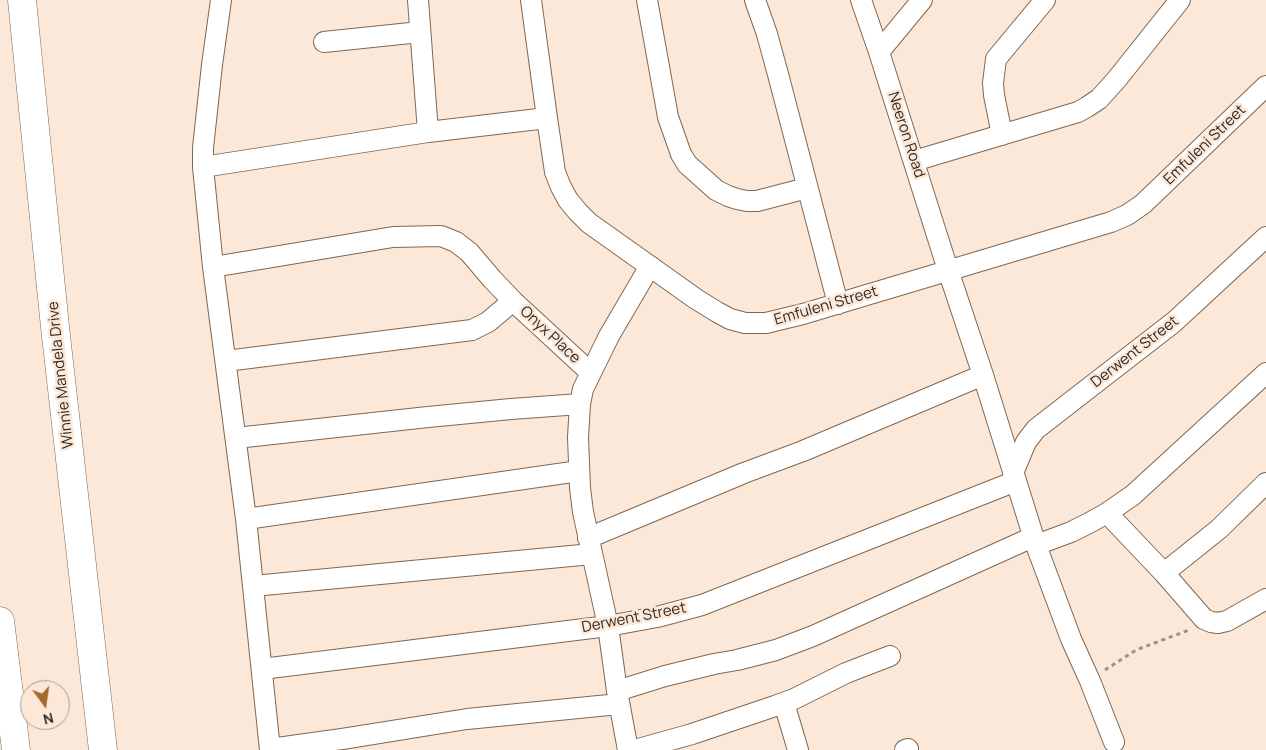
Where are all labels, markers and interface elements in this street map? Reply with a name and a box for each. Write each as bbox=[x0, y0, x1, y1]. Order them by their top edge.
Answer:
street label: Neeron Road bbox=[884, 90, 928, 180]
street label: Emfuleni Street bbox=[1160, 101, 1250, 189]
street label: Emfuleni Street bbox=[772, 283, 880, 329]
street label: Winnie Mandela Drive bbox=[44, 301, 78, 449]
street label: Onyx Place bbox=[516, 302, 584, 368]
street label: Derwent Street bbox=[1088, 312, 1182, 392]
street label: Derwent Street bbox=[580, 599, 688, 637]
north arrow bbox=[20, 680, 70, 730]
text: N bbox=[41, 709, 56, 730]

